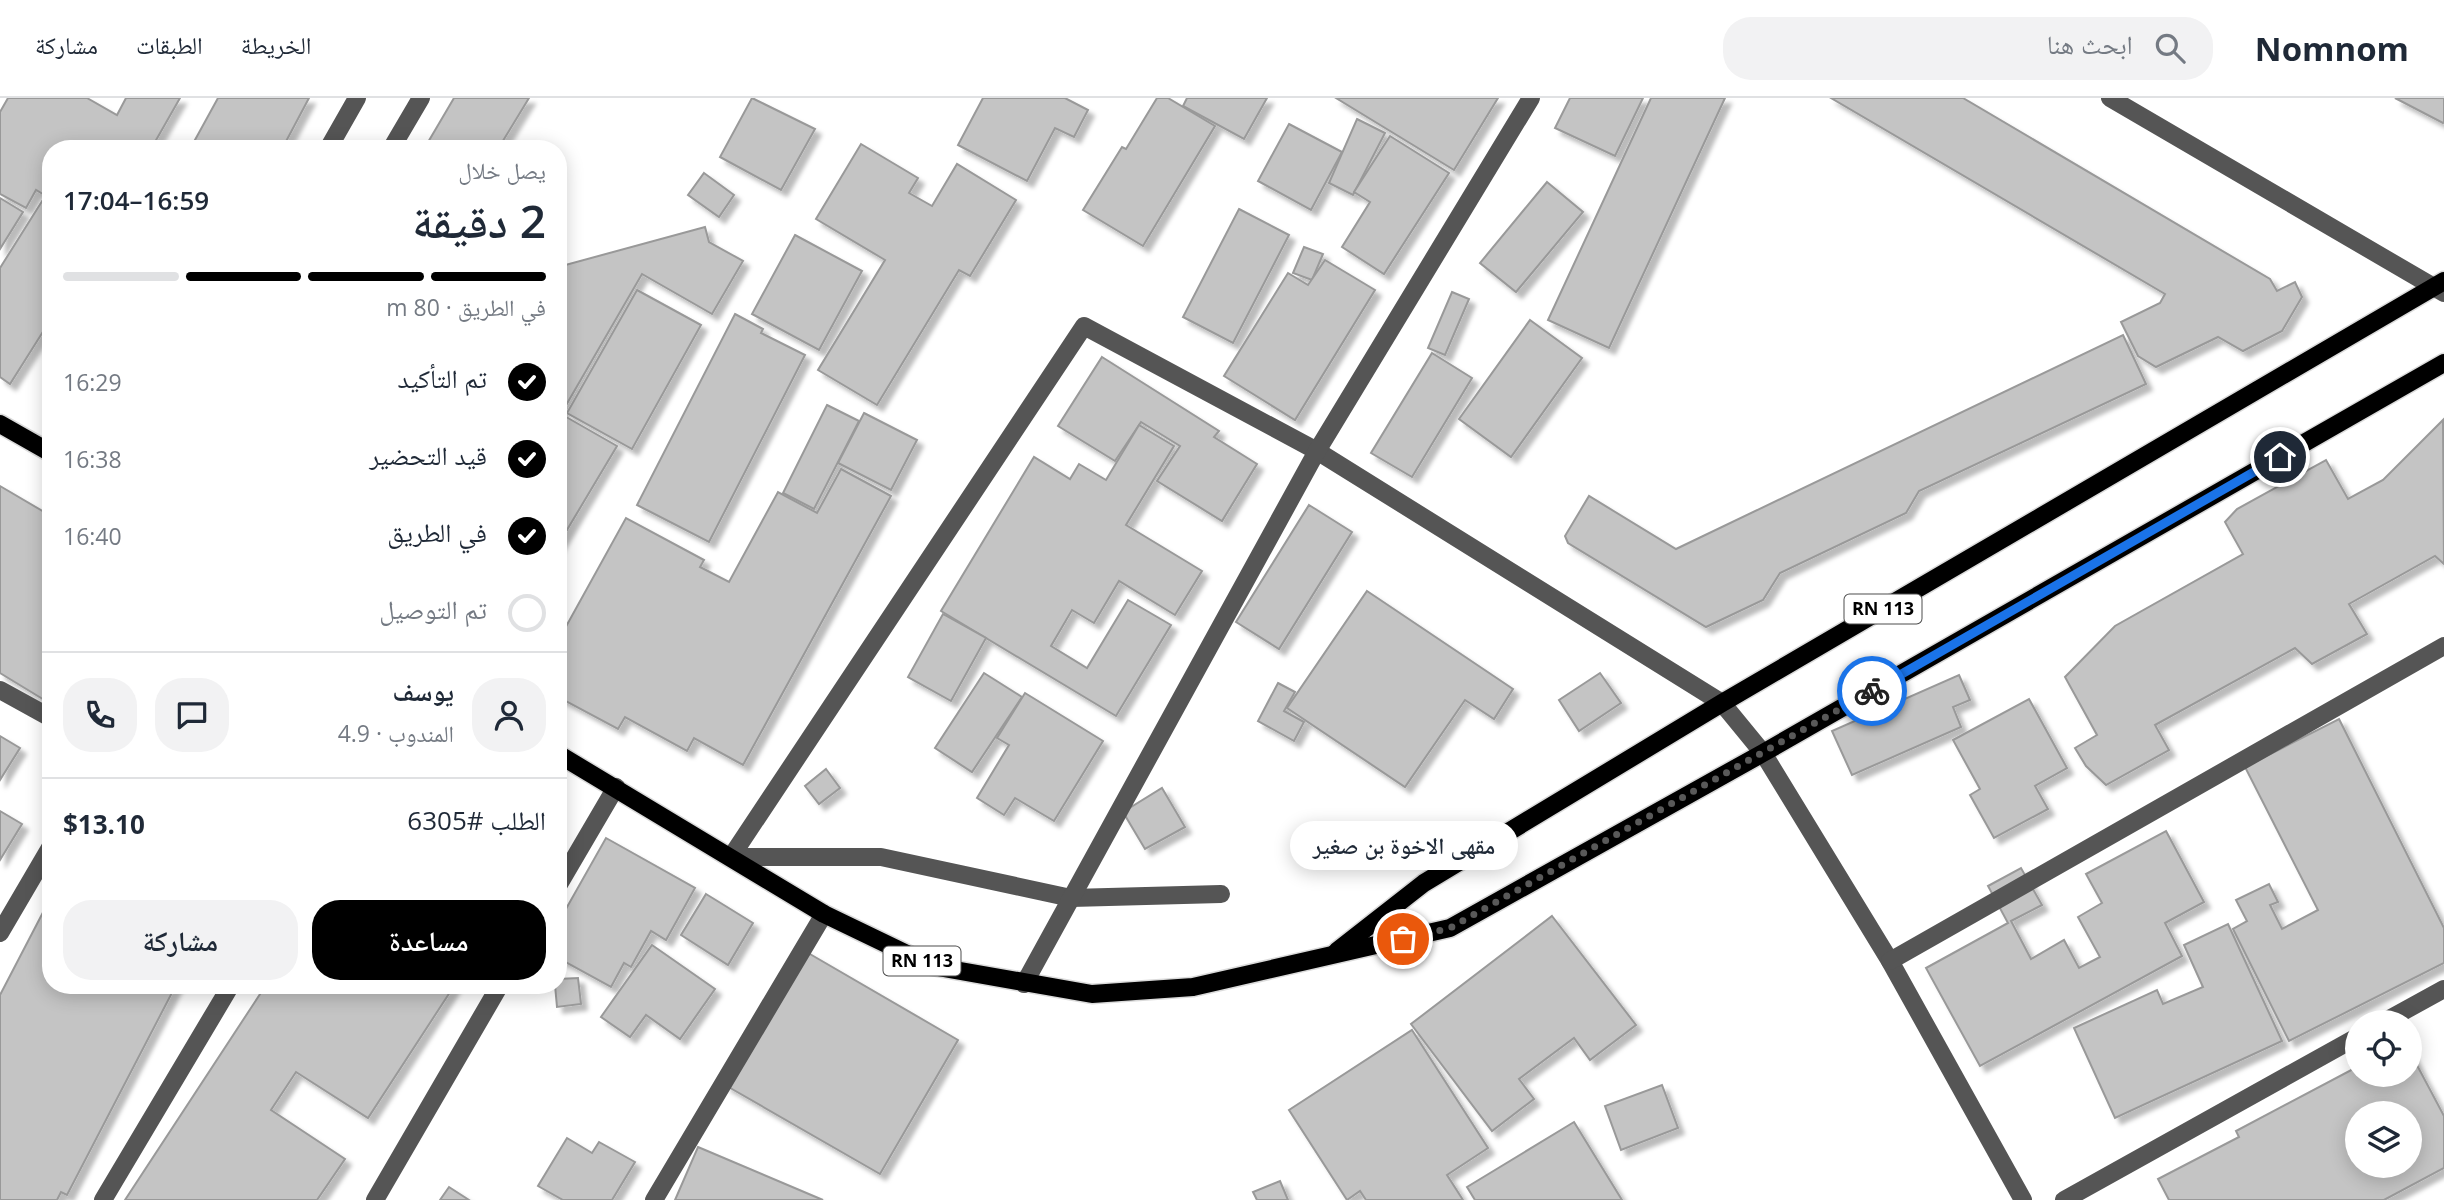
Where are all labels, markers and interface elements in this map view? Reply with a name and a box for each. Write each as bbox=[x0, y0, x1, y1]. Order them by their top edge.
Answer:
search box bbox=[1723, 17, 2213, 80]
text: ابحث هنا bbox=[2047, 26, 2133, 62]
text: Nomnom bbox=[2255, 26, 2409, 71]
text: مشاركة bbox=[35, 28, 98, 61]
text: الطبقات bbox=[136, 28, 203, 61]
text: الخريطة bbox=[241, 28, 311, 61]
icon: search bbox=[2151, 29, 2189, 67]
text: يصل خلال bbox=[458, 154, 546, 186]
text: 16:59–17:04 bbox=[63, 182, 209, 218]
text: 2 دقيقة bbox=[412, 189, 546, 251]
text: في الطريق · 80 m bbox=[386, 291, 546, 323]
text: تم التأكيد bbox=[397, 360, 487, 396]
icon: check bbox=[508, 363, 546, 401]
text: 16:29 bbox=[63, 366, 122, 398]
pin bbox=[2250, 427, 2310, 487]
text: قيد التحضير bbox=[369, 437, 487, 473]
icon: home bbox=[2261, 438, 2299, 476]
icon: check bbox=[508, 440, 546, 478]
text: 16:38 bbox=[63, 443, 122, 475]
text: في الطريق bbox=[387, 514, 487, 550]
icon: check bbox=[508, 517, 546, 555]
text: 16:40 bbox=[63, 520, 122, 552]
text: تم التوصيل bbox=[379, 591, 487, 627]
road number: RN 113 bbox=[1844, 594, 1922, 624]
courier bbox=[1837, 656, 1907, 726]
icon: bike bbox=[1853, 672, 1891, 710]
text: يوسف bbox=[393, 673, 454, 709]
button: phone bbox=[63, 678, 137, 752]
button: chat bbox=[155, 678, 229, 752]
button: person bbox=[472, 678, 546, 752]
text: المندوب · 4.9 bbox=[338, 717, 454, 749]
text: الطلب #6305 bbox=[407, 802, 546, 838]
text: $13.10 bbox=[63, 806, 145, 842]
callout: مقهی الاخوة بن صغير bbox=[1289, 820, 1517, 869]
text: مقهی الاخوة بن صغير bbox=[1313, 829, 1495, 861]
button: مشاركة bbox=[63, 900, 298, 980]
button: مساعدة bbox=[312, 900, 546, 980]
pin bbox=[1373, 909, 1433, 969]
icon: bag bbox=[1384, 920, 1422, 958]
road number: RN 113 bbox=[884, 946, 960, 976]
map controls bbox=[2345, 1010, 2422, 1178]
button: locate bbox=[2345, 1010, 2422, 1087]
button: layers bbox=[2345, 1101, 2422, 1178]

